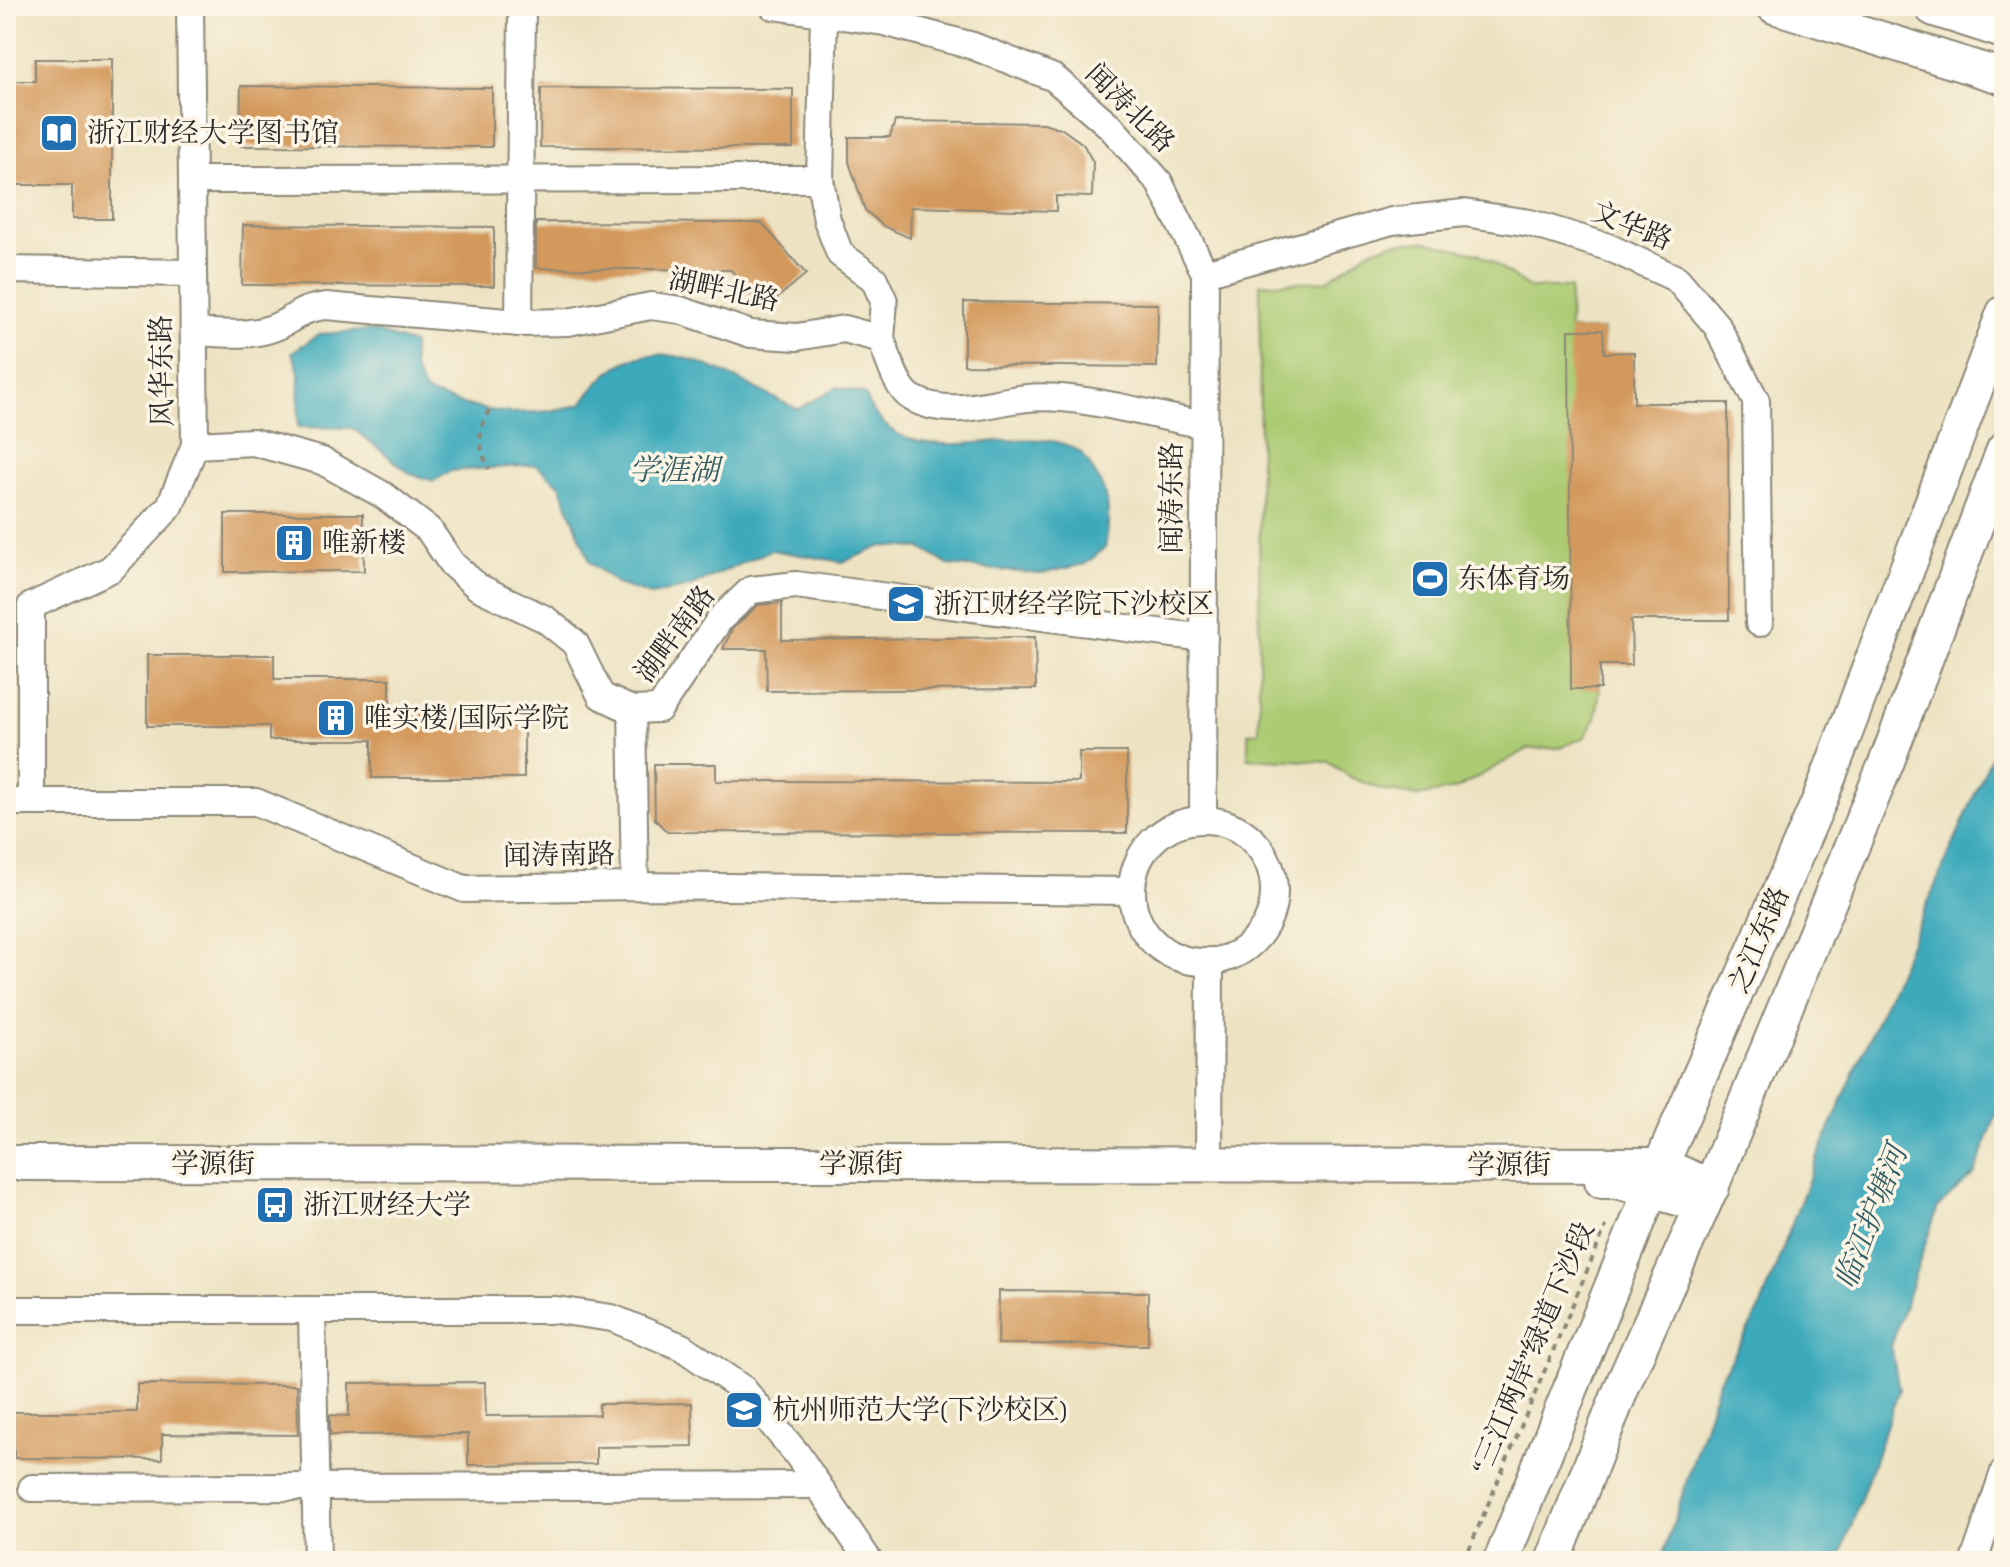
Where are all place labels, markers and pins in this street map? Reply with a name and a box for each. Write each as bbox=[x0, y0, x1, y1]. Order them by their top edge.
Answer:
library icon: 浙江财经大学图书馆 bbox=[38, 112, 80, 154]
place label: 浙江财经大学图书馆 bbox=[87, 114, 339, 152]
building icon: 唯新楼 bbox=[273, 522, 315, 564]
place label: 唯新楼 bbox=[322, 524, 406, 562]
sports icon: 东体育场 bbox=[1409, 558, 1451, 600]
place label: 东体育场 bbox=[1458, 560, 1570, 598]
school or university icon: 浙江财经学院下沙校区 bbox=[885, 583, 927, 625]
place label: 浙江财经学院下沙校区 bbox=[934, 585, 1214, 623]
building icon: 唯实楼/国际学院 bbox=[315, 697, 357, 739]
place label: 唯实楼/国际学院 bbox=[364, 699, 569, 737]
bus stop icon: 浙江财经大学 bbox=[254, 1184, 296, 1226]
place label: 浙江财经大学 bbox=[303, 1186, 471, 1224]
school or university icon: 杭州师范大学(下沙校区) bbox=[723, 1389, 765, 1431]
place label: 杭州师范大学(下沙校区) bbox=[772, 1391, 1067, 1429]

